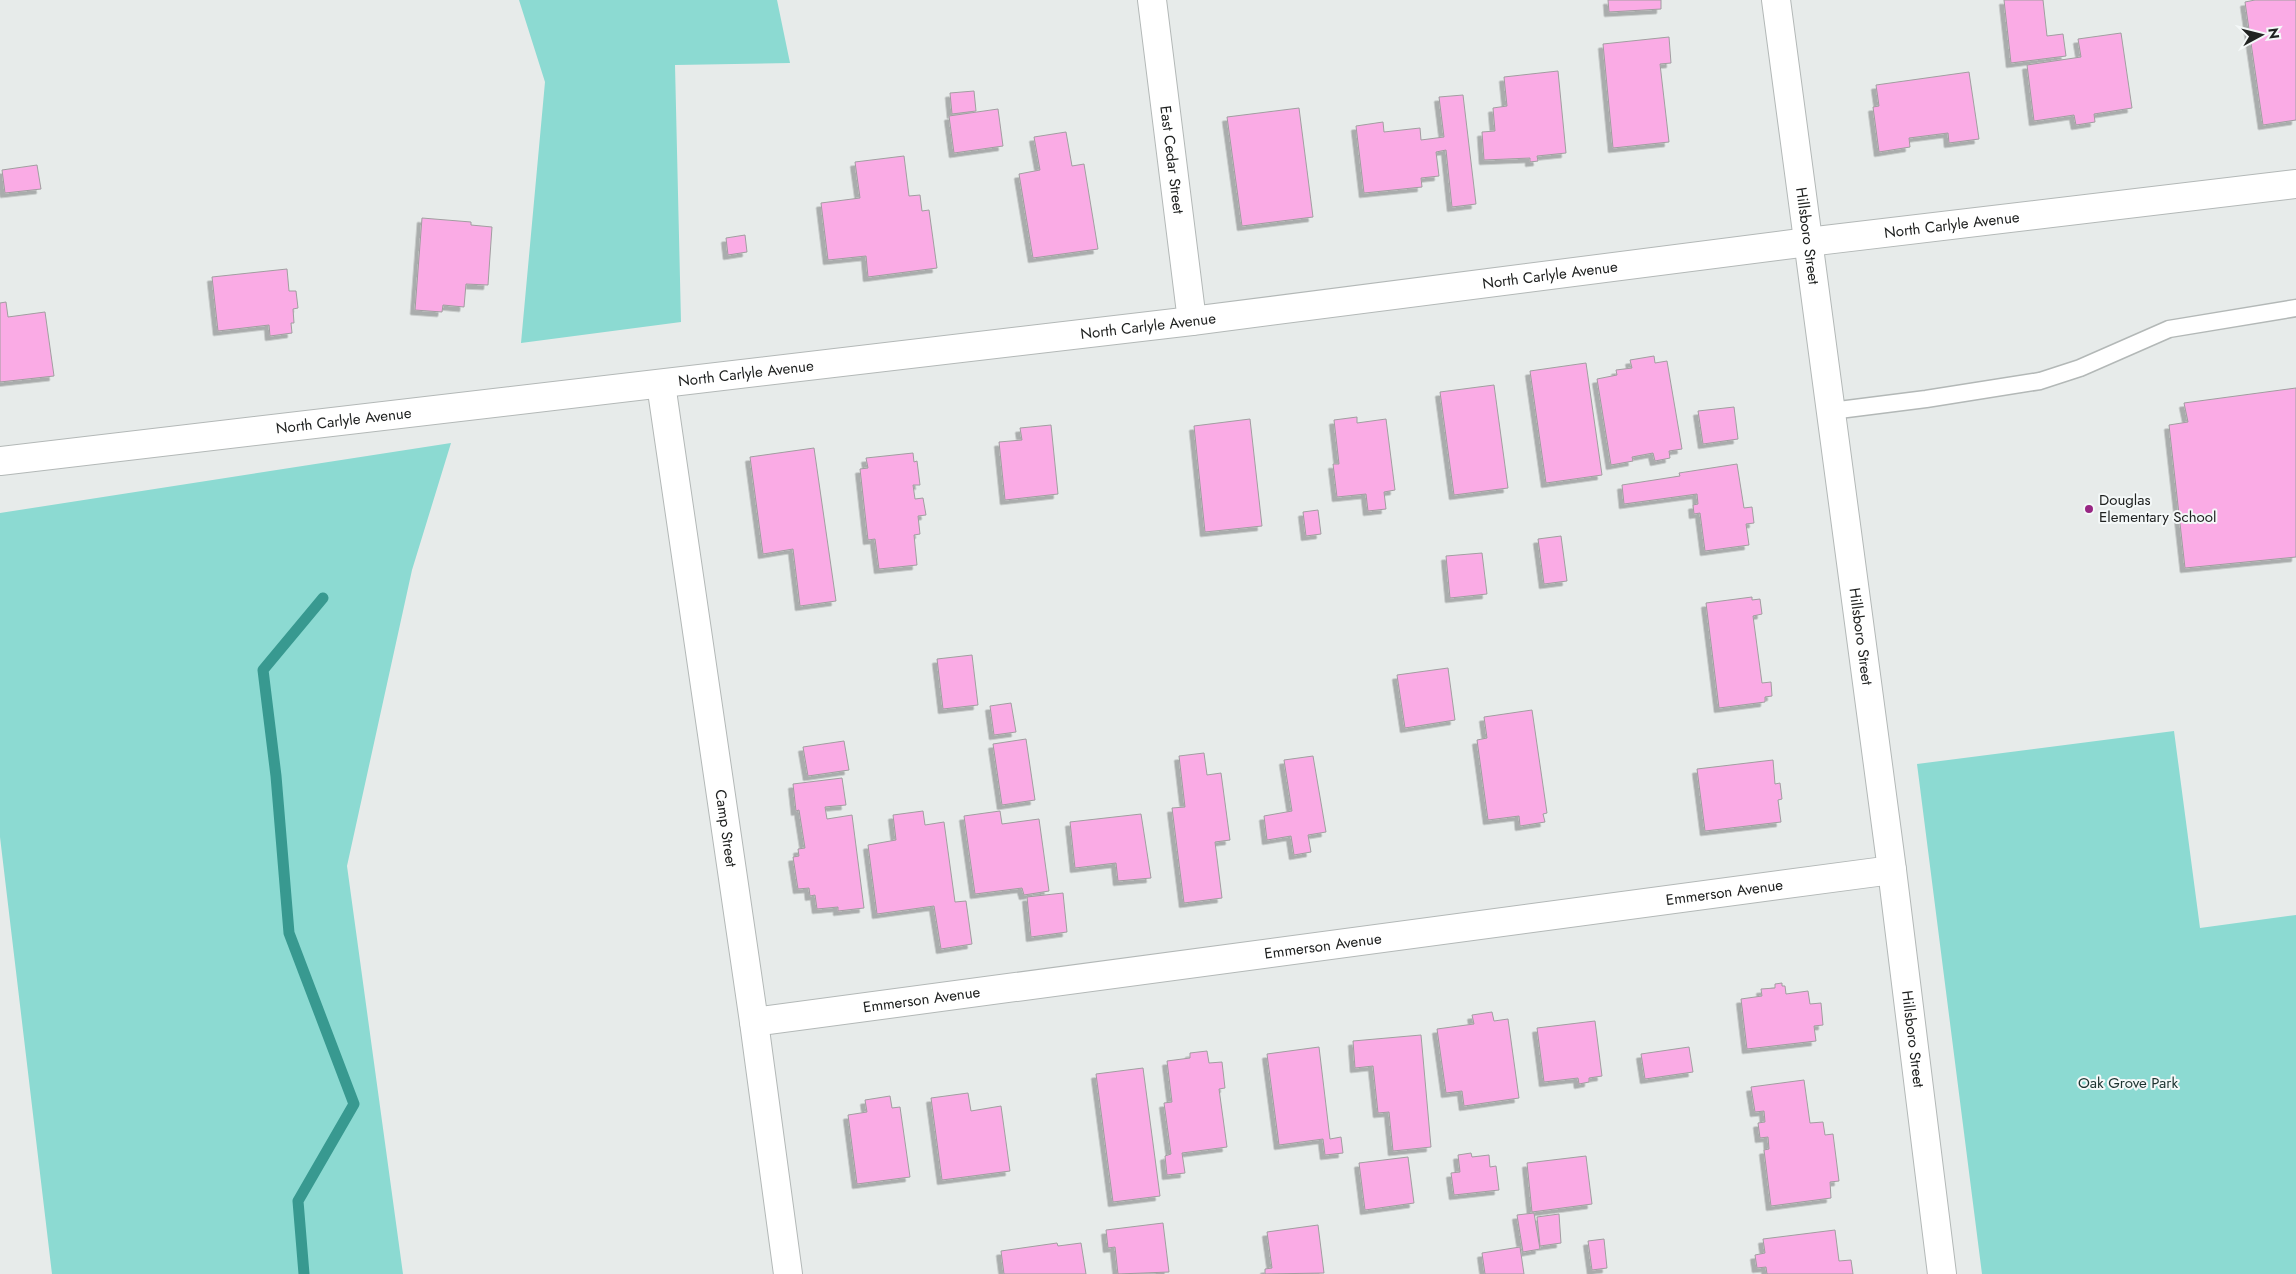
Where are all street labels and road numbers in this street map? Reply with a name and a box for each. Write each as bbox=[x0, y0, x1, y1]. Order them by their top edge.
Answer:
street label: East Cedar Street bbox=[1154, 104, 1190, 216]
street label: Hillsboro Street bbox=[1790, 186, 1825, 286]
street label: North Carlyle Avenue bbox=[1883, 206, 2021, 244]
street label: North Carlyle Avenue bbox=[1481, 255, 1619, 295]
street label: North Carlyle Avenue bbox=[1079, 307, 1217, 345]
street label: North Carlyle Avenue bbox=[677, 354, 815, 392]
street label: North Carlyle Avenue bbox=[275, 402, 413, 440]
street label: Hillsboro Street bbox=[1843, 586, 1878, 687]
street label: Camp Street bbox=[709, 788, 742, 869]
street label: Emmerson Avenue bbox=[1664, 874, 1785, 911]
street label: Emmerson Avenue bbox=[1263, 927, 1383, 965]
street label: Emmerson Avenue bbox=[862, 981, 982, 1018]
street label: Hillsboro Street bbox=[1896, 989, 1930, 1089]

